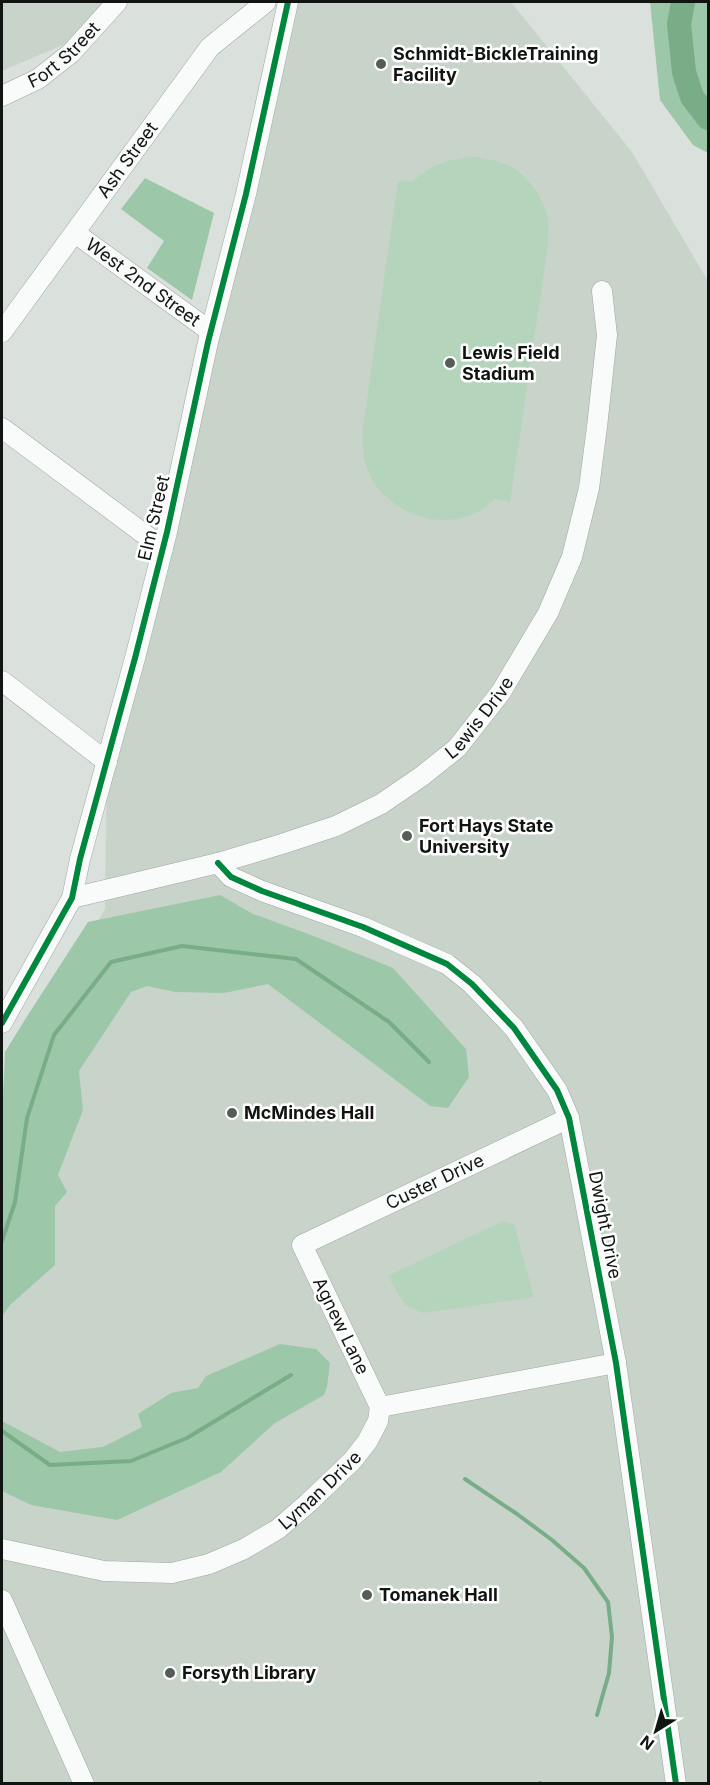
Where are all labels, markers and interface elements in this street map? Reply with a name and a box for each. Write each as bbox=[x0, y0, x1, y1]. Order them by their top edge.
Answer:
street label: Fort Street bbox=[25, 17, 104, 92]
place label: Schmidt-BickleTraining Facility bbox=[393, 43, 598, 85]
marker: Schmidt-BickleTraining Facility bbox=[374, 57, 388, 71]
street label: Ash Street bbox=[93, 118, 162, 202]
street label: West 2nd Street bbox=[82, 233, 205, 331]
place label: Lewis Field Stadium bbox=[462, 342, 560, 384]
marker: Lewis Field Stadium bbox=[443, 356, 457, 370]
street label: Elm Street bbox=[134, 473, 174, 563]
street label: Lewis Drive bbox=[441, 673, 518, 763]
place label: Fort Hays State University bbox=[419, 815, 554, 857]
marker: Fort Hays State University bbox=[400, 829, 414, 843]
place label: McMindes Hall bbox=[244, 1102, 374, 1123]
marker: McMindes Hall bbox=[225, 1106, 239, 1120]
street label: Custer Drive bbox=[382, 1149, 487, 1214]
street label: Dwight Drive bbox=[585, 1169, 626, 1281]
street label: Agnew Lane bbox=[309, 1274, 374, 1378]
street label: Lyman Drive bbox=[274, 1447, 366, 1534]
place label: Tomanek Hall bbox=[379, 1584, 498, 1605]
marker: Tomanek Hall bbox=[360, 1588, 374, 1602]
place label: Forsyth Library bbox=[182, 1662, 316, 1683]
marker: Forsyth Library bbox=[163, 1666, 177, 1680]
north arrow bbox=[626, 1701, 686, 1761]
text: N bbox=[636, 1731, 658, 1755]

